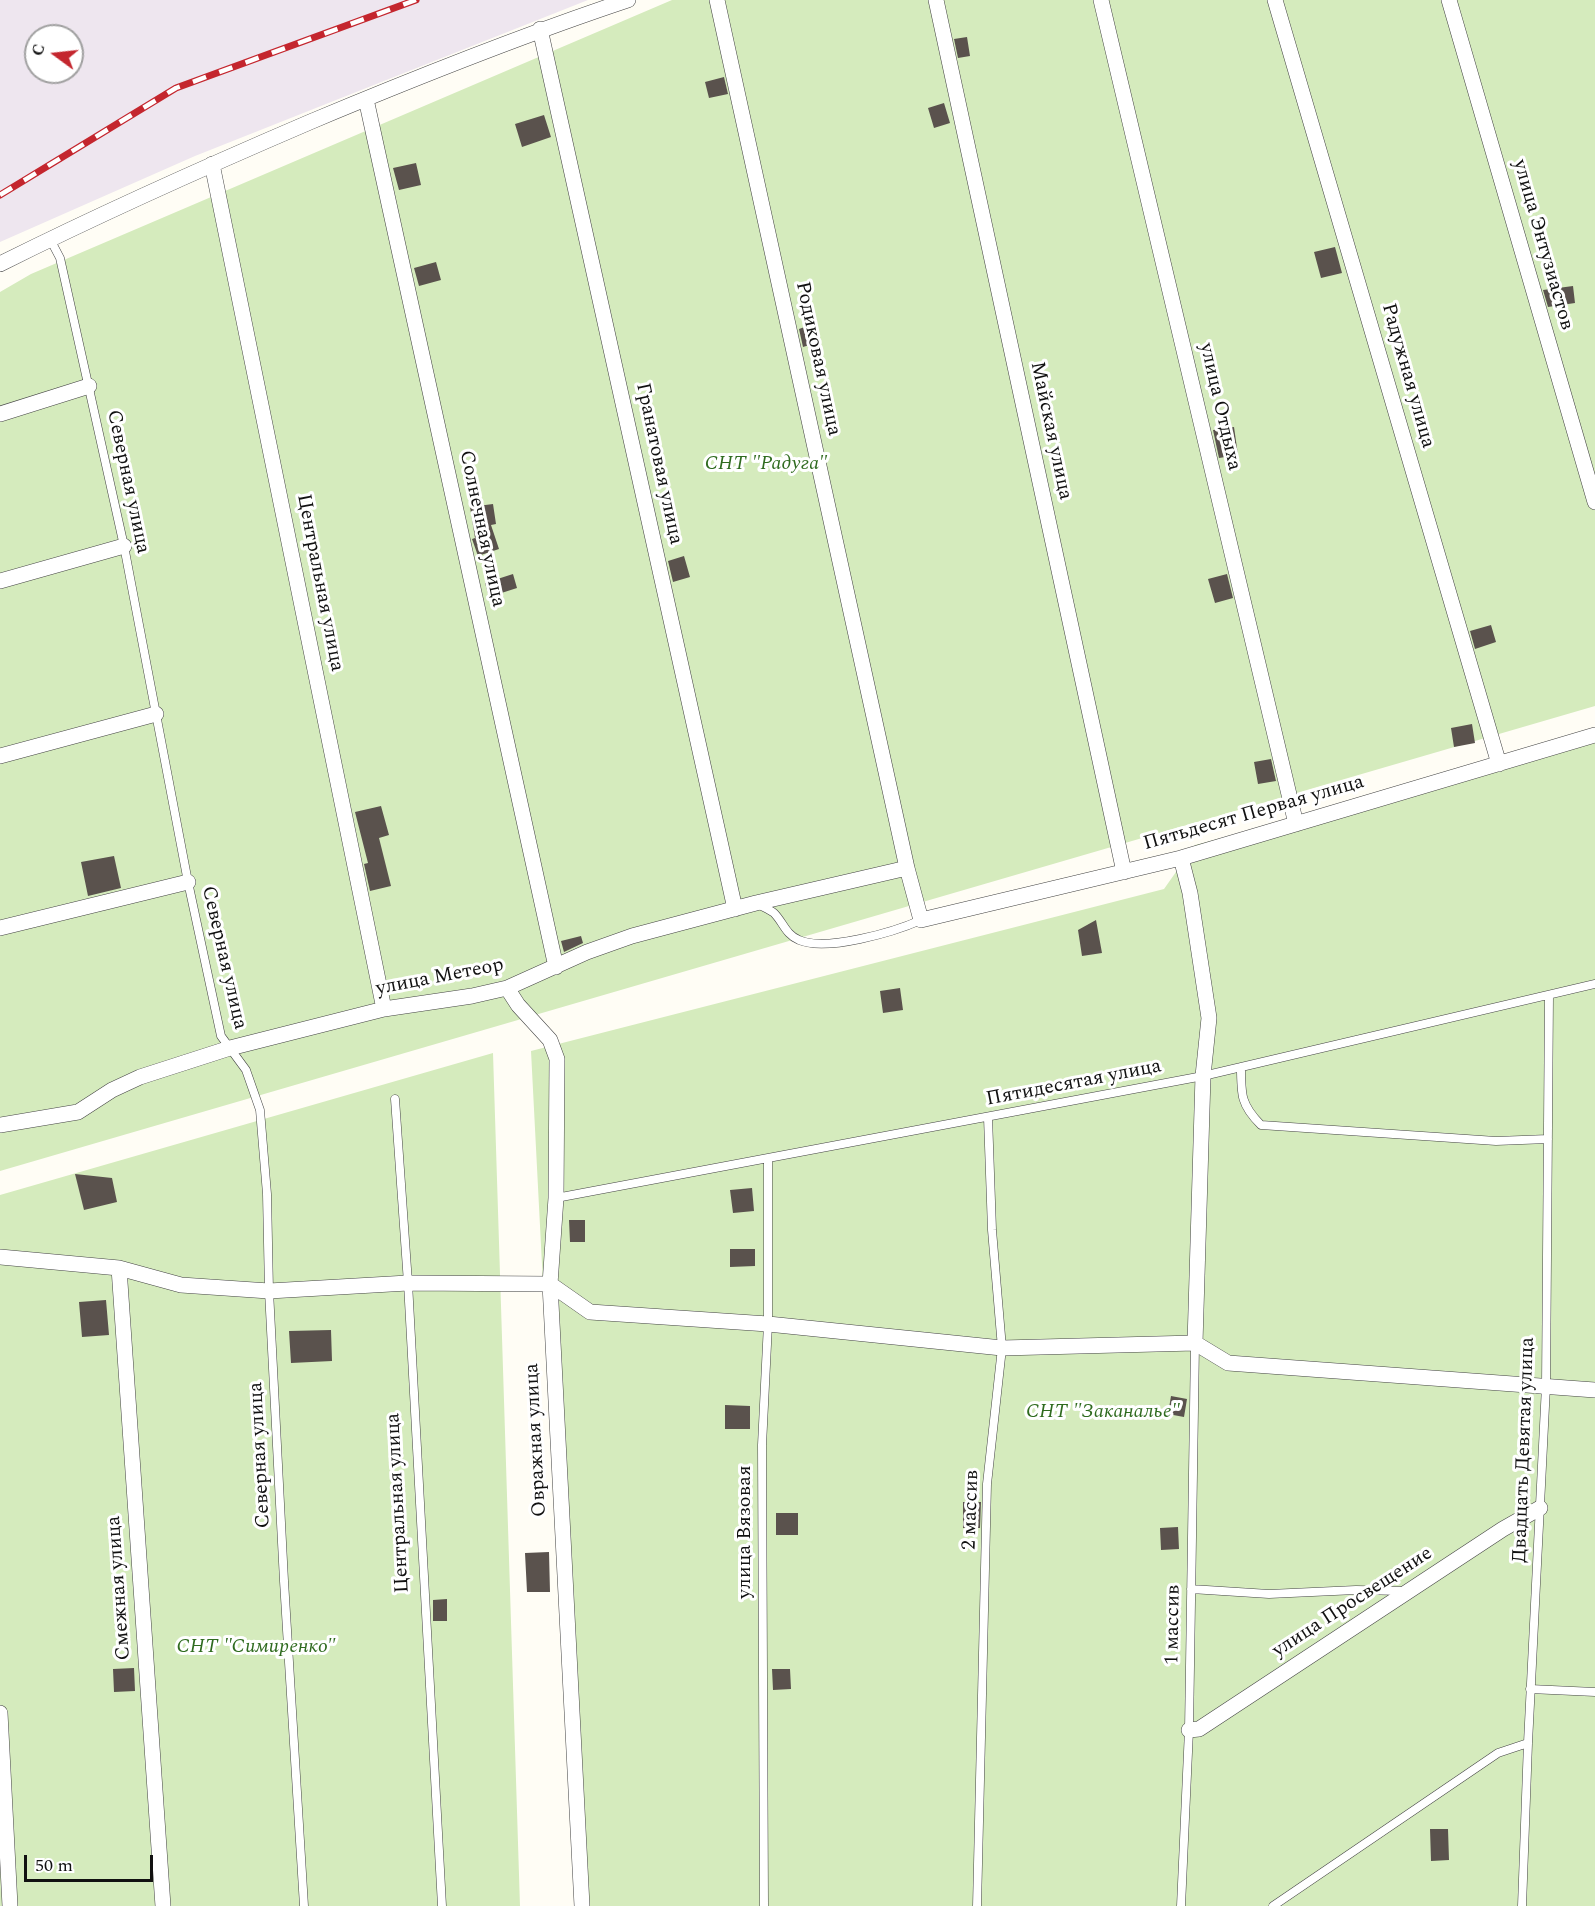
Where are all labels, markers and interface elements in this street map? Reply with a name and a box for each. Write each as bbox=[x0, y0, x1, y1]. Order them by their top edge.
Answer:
north arrow bbox=[24, 24, 84, 84]
text: С bbox=[25, 41, 52, 58]
street label: улица Энтузиастов bbox=[1506, 157, 1578, 333]
street label: Родиковая улица bbox=[789, 280, 845, 438]
street label: Радужная улица bbox=[1375, 301, 1439, 451]
street label: улица Отдыха bbox=[1193, 341, 1245, 473]
street label: Майская улица bbox=[1024, 360, 1076, 502]
street label: Гранатовая улица bbox=[629, 381, 687, 547]
street label: Северная улица bbox=[100, 408, 154, 556]
street label: Солнечная улица bbox=[453, 448, 509, 610]
park label: СНТ "Радуга" bbox=[705, 453, 827, 477]
street label: Центральная улица bbox=[290, 492, 348, 674]
street label: Пятьдесят Первая улица bbox=[1141, 771, 1367, 857]
street label: Северная улица bbox=[195, 884, 251, 1032]
street label: улица Метеор bbox=[374, 954, 506, 1002]
street label: Пятидесятая улица bbox=[984, 1055, 1164, 1113]
street label: Двадцать Девятая улица bbox=[1509, 1337, 1541, 1563]
street label: Овражная улица bbox=[521, 1362, 553, 1518]
street label: Северная улица bbox=[245, 1381, 277, 1529]
park label: СНТ "Заканалье" bbox=[1026, 1401, 1180, 1425]
street label: Центральная улица bbox=[382, 1412, 416, 1594]
street label: улица Вязовая bbox=[734, 1465, 758, 1599]
street label: 2 массив bbox=[959, 1470, 985, 1550]
street label: Смежная улица bbox=[103, 1515, 137, 1661]
street label: улица Просвещение bbox=[1269, 1542, 1437, 1664]
street label: 1 массив bbox=[1161, 1585, 1187, 1665]
park label: СНТ "Симиренко" bbox=[176, 1636, 336, 1660]
scale bar bbox=[27, 1843, 156, 1881]
text: 50 m bbox=[35, 1852, 73, 1879]

